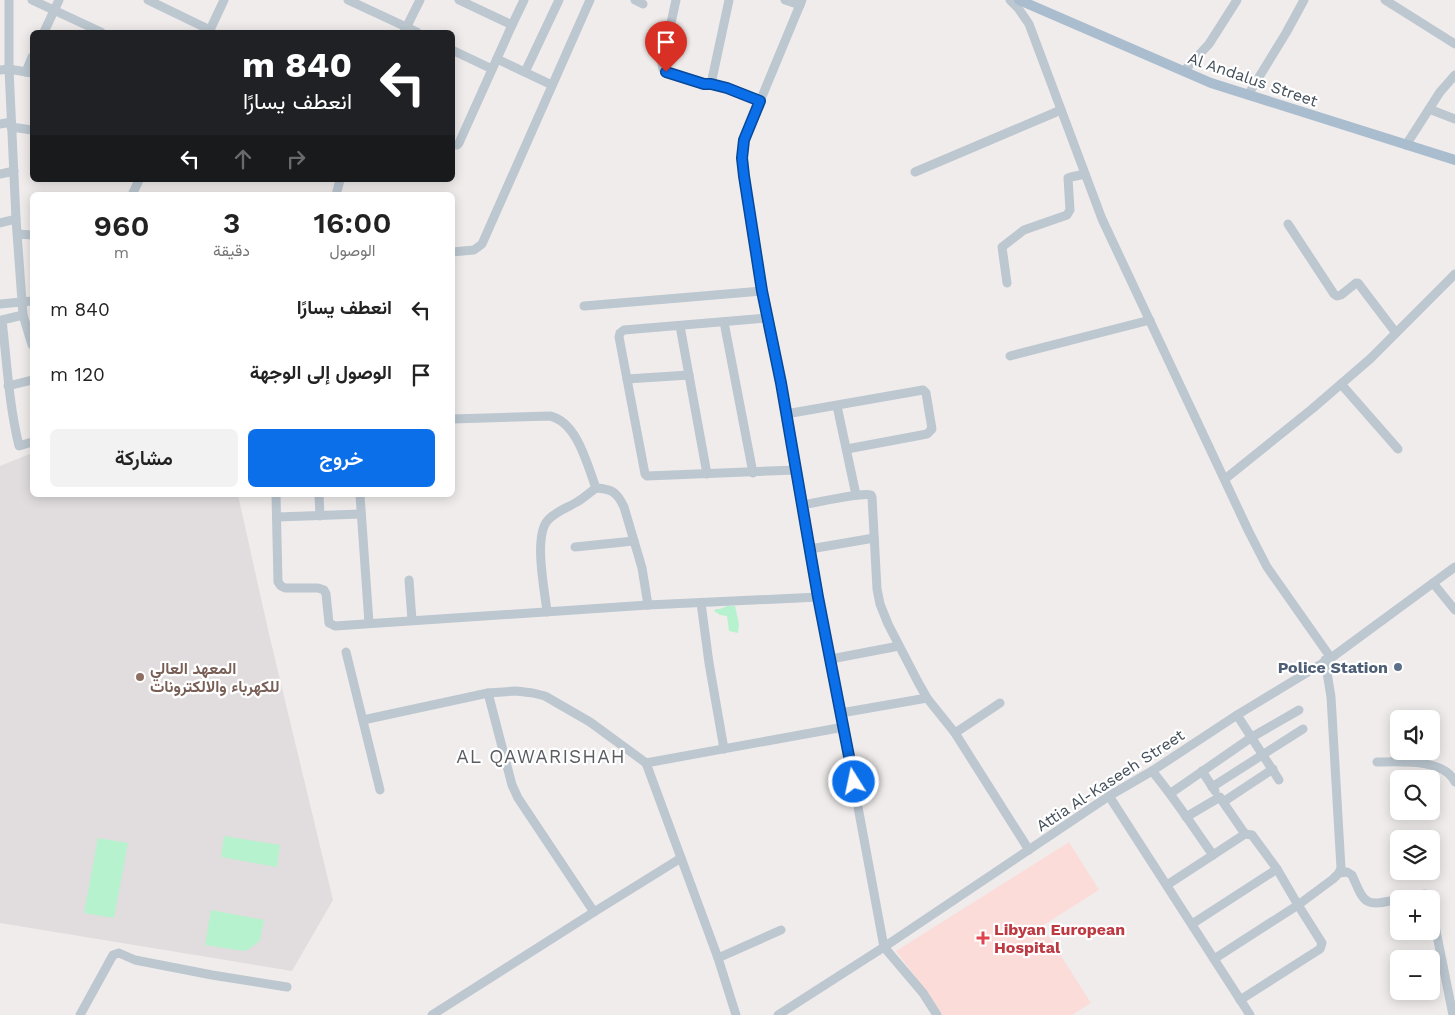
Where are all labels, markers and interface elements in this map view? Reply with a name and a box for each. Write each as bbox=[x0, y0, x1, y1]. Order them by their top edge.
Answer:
pin bbox=[645, 21, 687, 72]
icon: arrive bbox=[652, 28, 680, 56]
text: 840 m bbox=[242, 44, 352, 86]
street label: Al Andalus Street bbox=[1185, 48, 1321, 111]
icon: left bbox=[370, 50, 435, 115]
text: انعطف يسارًا bbox=[243, 89, 352, 114]
icon: left bbox=[176, 145, 204, 173]
icon: ahead bbox=[229, 145, 257, 173]
icon: right bbox=[282, 145, 310, 173]
text: 3 bbox=[223, 205, 240, 240]
text: 16:00 bbox=[313, 205, 392, 240]
text: 960 bbox=[94, 208, 149, 243]
text: دقيقة bbox=[213, 241, 250, 260]
text: الوصول bbox=[329, 241, 376, 260]
text: m bbox=[114, 243, 129, 262]
text: انعطف يسارًا bbox=[297, 296, 392, 319]
icon: left bbox=[407, 296, 435, 324]
text: 840 m bbox=[50, 298, 110, 321]
text: الوصول إلى الوجهة bbox=[250, 361, 392, 384]
icon: arrive bbox=[407, 361, 435, 389]
text: 120 m bbox=[50, 363, 105, 386]
button: مشاركة bbox=[50, 429, 238, 487]
button: خروج bbox=[248, 429, 435, 487]
place label: Police Station bbox=[1278, 658, 1388, 677]
place label: المعهد العالي للكهرباء والالكترونات bbox=[150, 659, 279, 697]
marker: Police Station bbox=[1392, 661, 1404, 673]
marker: المعهد العالي للكهرباء والالكترونات bbox=[134, 671, 146, 683]
map controls bbox=[1390, 710, 1440, 1000]
button: sound bbox=[1390, 710, 1440, 760]
street label: Attia Al-Kaseeh Street bbox=[1033, 725, 1188, 835]
district label: AL QAWARISHAH bbox=[456, 745, 626, 768]
position arrow bbox=[827, 755, 879, 807]
button: search bbox=[1390, 770, 1440, 820]
button: layers bbox=[1390, 830, 1440, 880]
button: + bbox=[1390, 890, 1440, 940]
place label: Libyan European Hospital bbox=[994, 920, 1125, 957]
marker: Libyan European Hospital bbox=[976, 931, 990, 945]
button: − bbox=[1390, 950, 1440, 1000]

